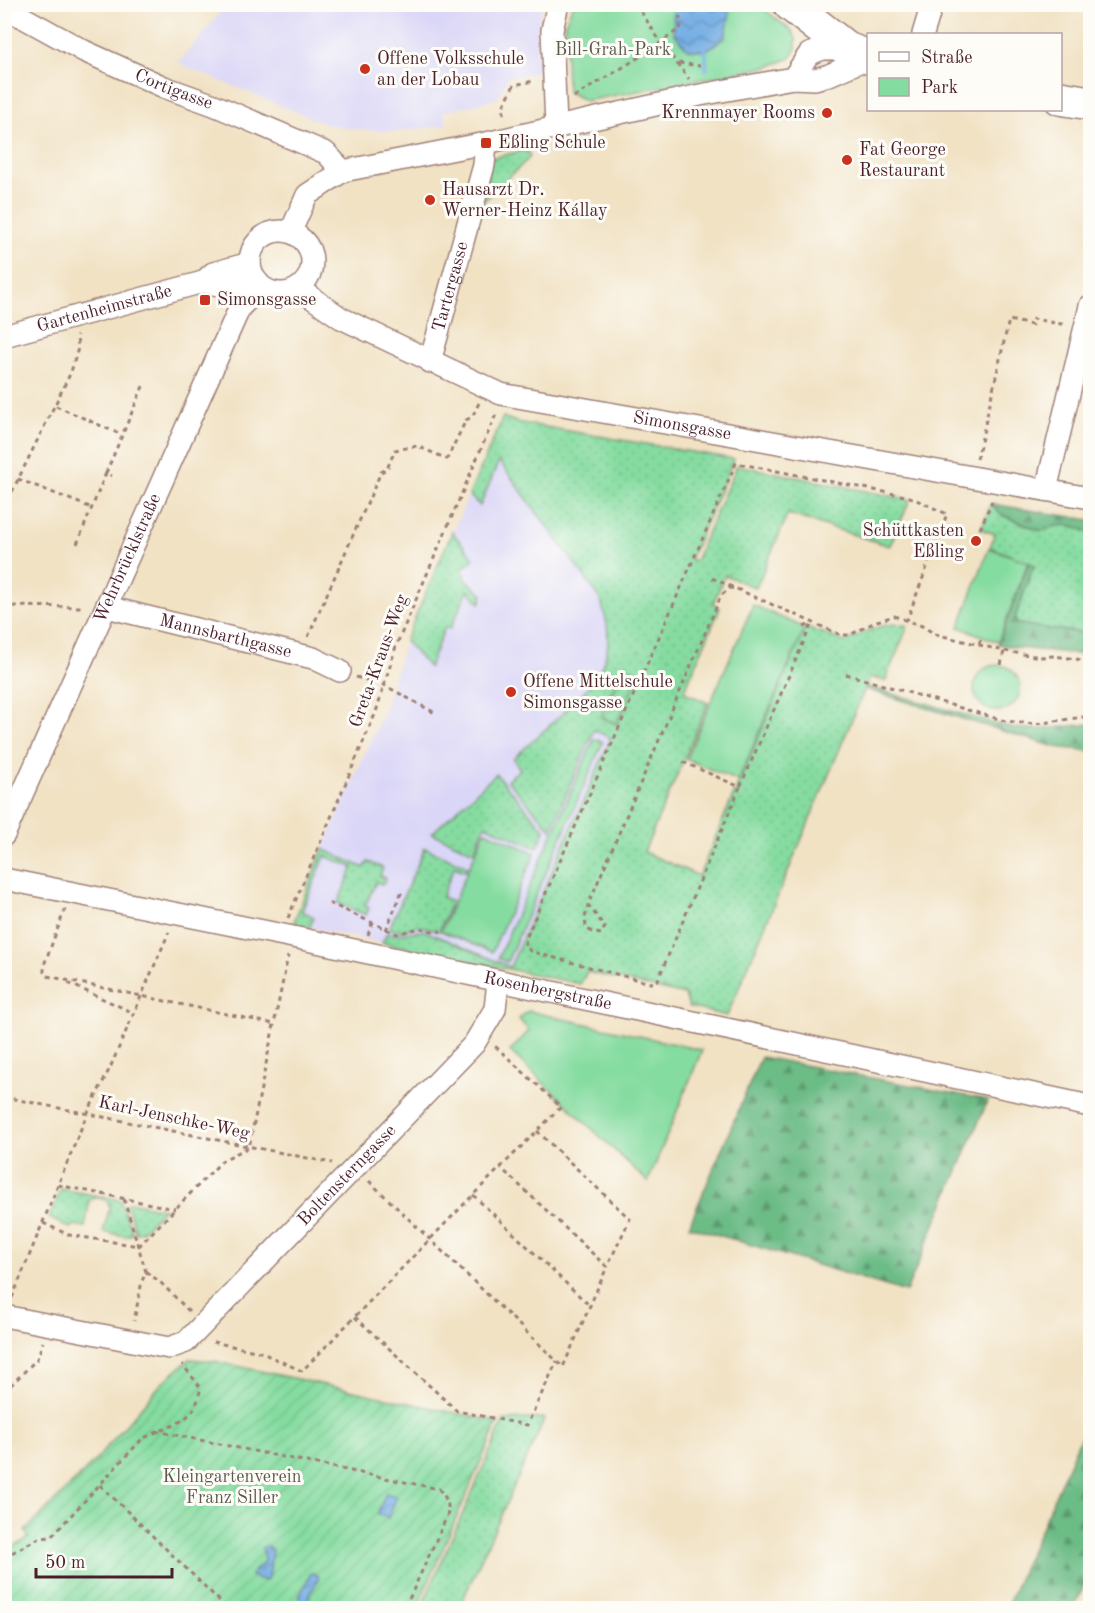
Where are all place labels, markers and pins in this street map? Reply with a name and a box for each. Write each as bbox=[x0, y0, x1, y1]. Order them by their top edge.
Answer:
place label: Offene Volksschule an der Lobau bbox=[377, 50, 524, 89]
marker: Offene Volksschule an der Lobau bbox=[358, 62, 372, 76]
place label: Krennmayer Rooms bbox=[661, 104, 815, 122]
marker: Krennmayer Rooms bbox=[820, 106, 834, 120]
place label: Eßling Schule bbox=[498, 134, 606, 152]
marker: Eßling Schule bbox=[479, 136, 493, 150]
place label: Fat George Restaurant bbox=[859, 141, 946, 180]
marker: Fat George Restaurant bbox=[840, 153, 854, 167]
place label: Hausarzt Dr. Werner-Heinz Kállay bbox=[442, 181, 608, 220]
marker: Hausarzt Dr. Werner-Heinz Kállay bbox=[423, 193, 437, 207]
place label: Simonsgasse bbox=[217, 291, 316, 309]
marker: Simonsgasse bbox=[198, 293, 212, 307]
place label: Schüttkasten Eßling bbox=[863, 522, 964, 561]
marker: Schüttkasten Eßling bbox=[969, 534, 983, 548]
place label: Offene Mittelschule Simonsgasse bbox=[523, 673, 673, 712]
marker: Offene Mittelschule Simonsgasse bbox=[504, 685, 518, 699]

